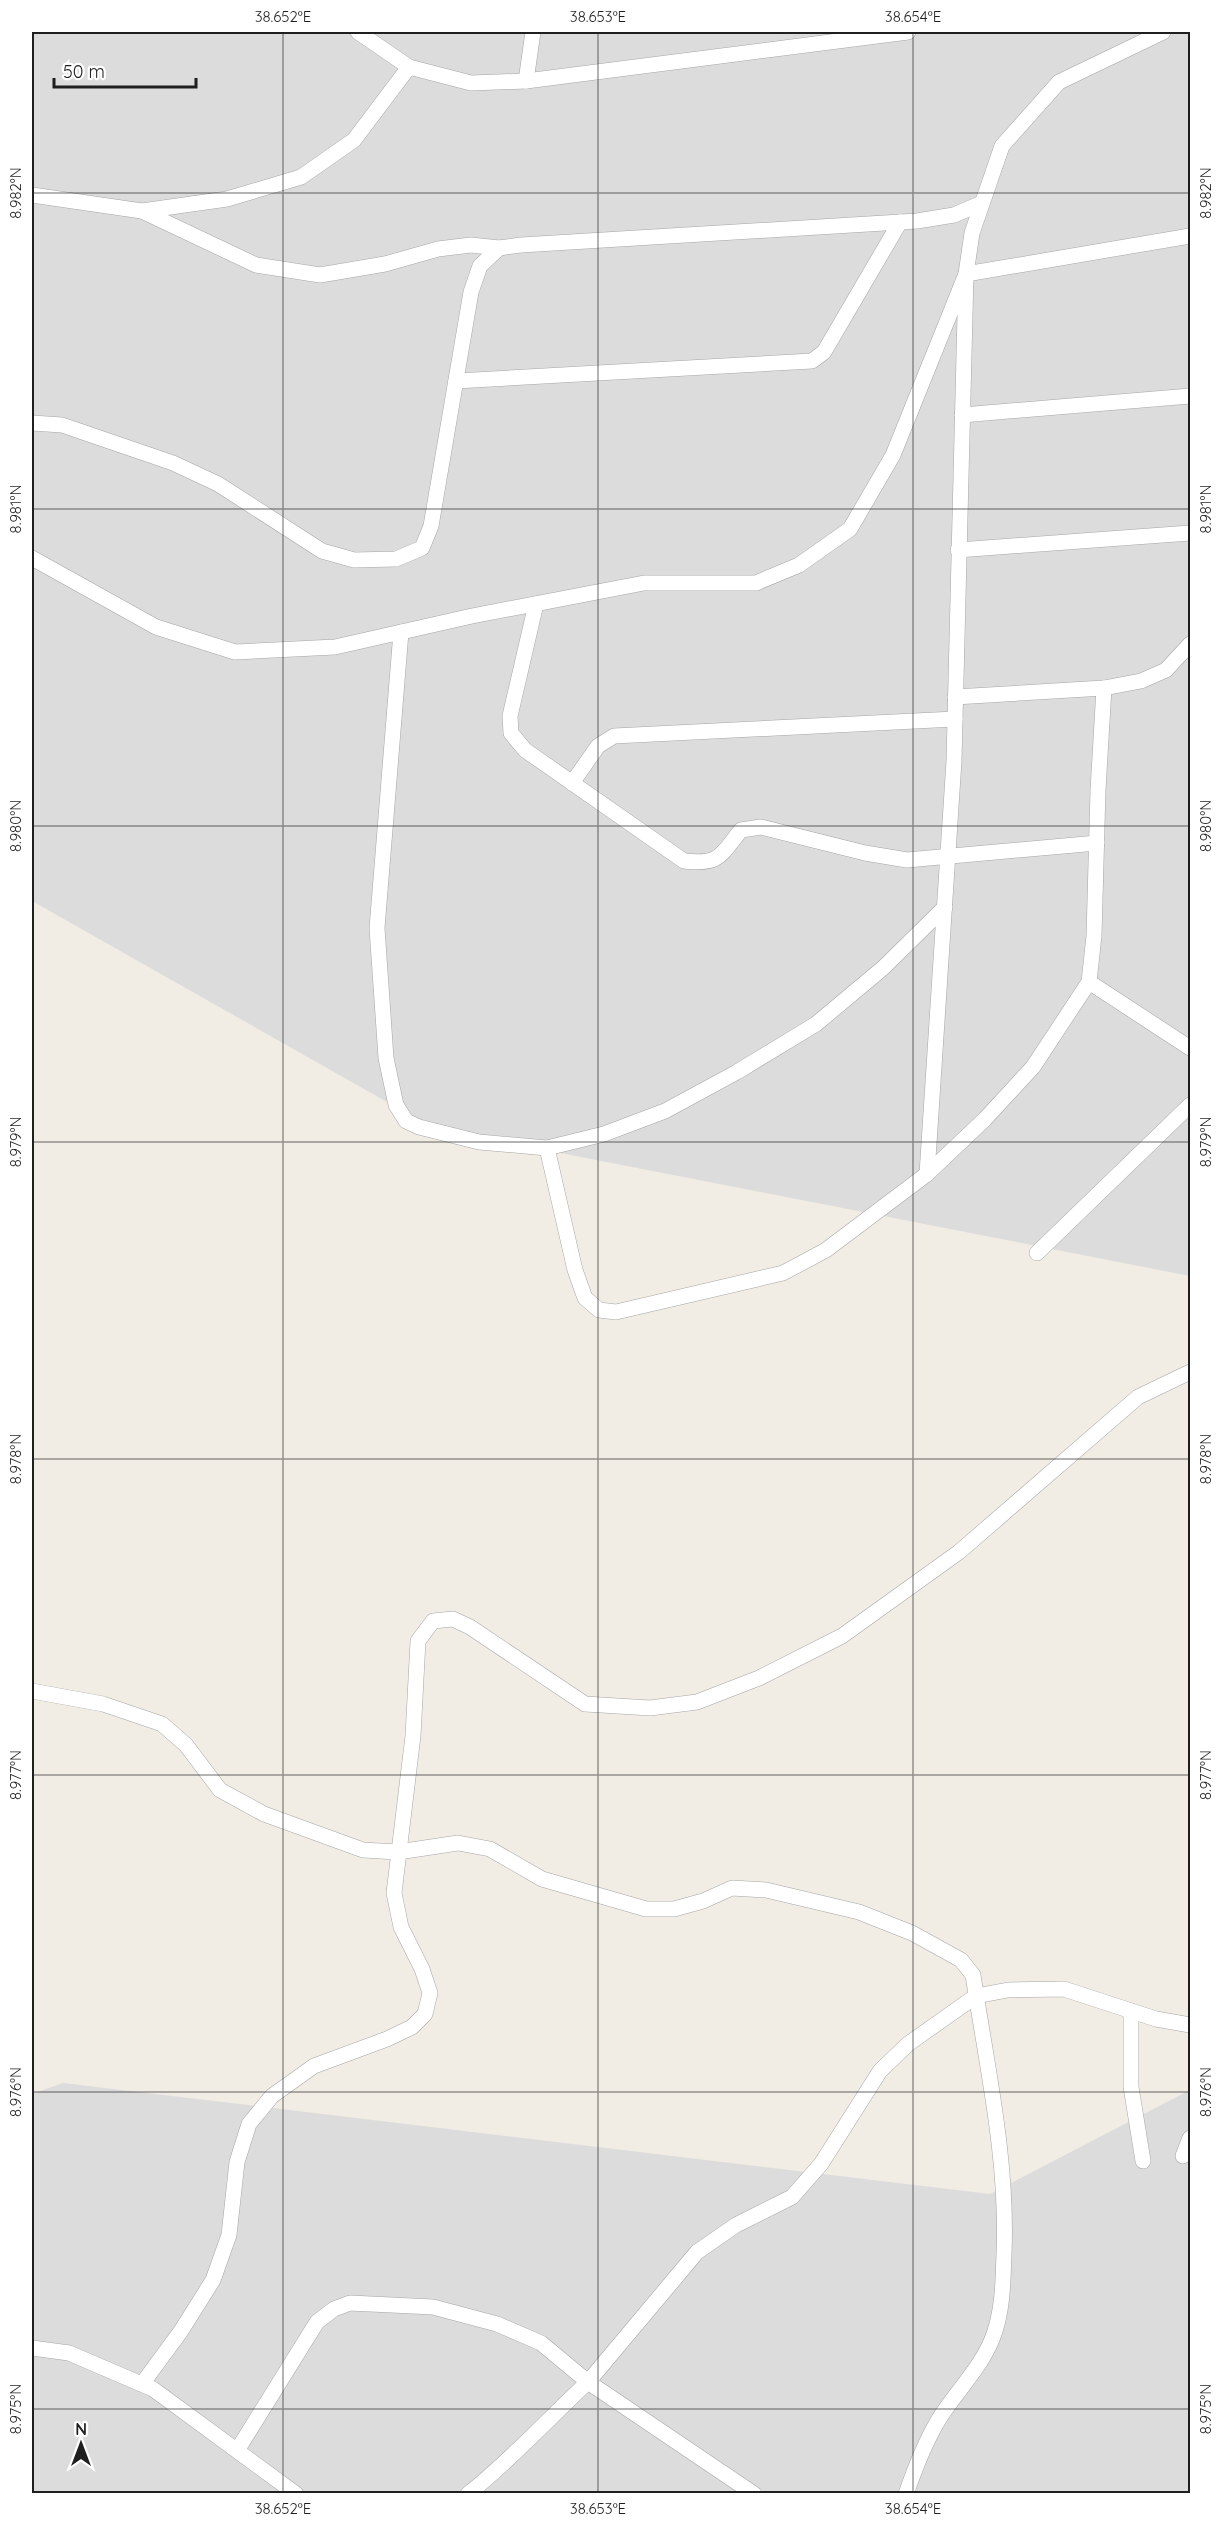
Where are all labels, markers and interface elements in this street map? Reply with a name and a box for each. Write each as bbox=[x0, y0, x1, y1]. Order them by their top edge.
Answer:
text: 38.652°E bbox=[255, 7, 311, 26]
text: 38.653°E bbox=[570, 7, 626, 26]
text: 38.654°E bbox=[885, 7, 941, 26]
scale bar bbox=[54, 51, 196, 89]
text: 50 m bbox=[63, 60, 105, 83]
text: 8.982°N bbox=[6, 167, 25, 219]
text: 8.982°N bbox=[1196, 167, 1215, 219]
text: 8.981°N bbox=[6, 485, 25, 533]
text: 8.981°N bbox=[1196, 485, 1215, 533]
text: 8.980°N bbox=[6, 800, 25, 852]
text: 8.980°N bbox=[1196, 800, 1215, 852]
text: 8.979°N bbox=[6, 1117, 25, 1167]
text: 8.979°N bbox=[1196, 1117, 1215, 1167]
text: 8.978°N bbox=[6, 1434, 25, 1484]
text: 8.978°N bbox=[1196, 1434, 1215, 1484]
text: 8.977°N bbox=[6, 1750, 25, 1800]
text: 8.977°N bbox=[1196, 1750, 1215, 1800]
text: 8.976°N bbox=[6, 2067, 25, 2117]
text: 8.976°N bbox=[1196, 2067, 1215, 2117]
text: 8.975°N bbox=[6, 2384, 25, 2434]
text: 8.975°N bbox=[1196, 2384, 1215, 2434]
north arrow bbox=[51, 2414, 111, 2474]
text: N bbox=[75, 2419, 87, 2439]
text: 38.652°E bbox=[255, 2499, 311, 2518]
text: 38.653°E bbox=[570, 2499, 626, 2518]
text: 38.654°E bbox=[885, 2499, 941, 2518]

